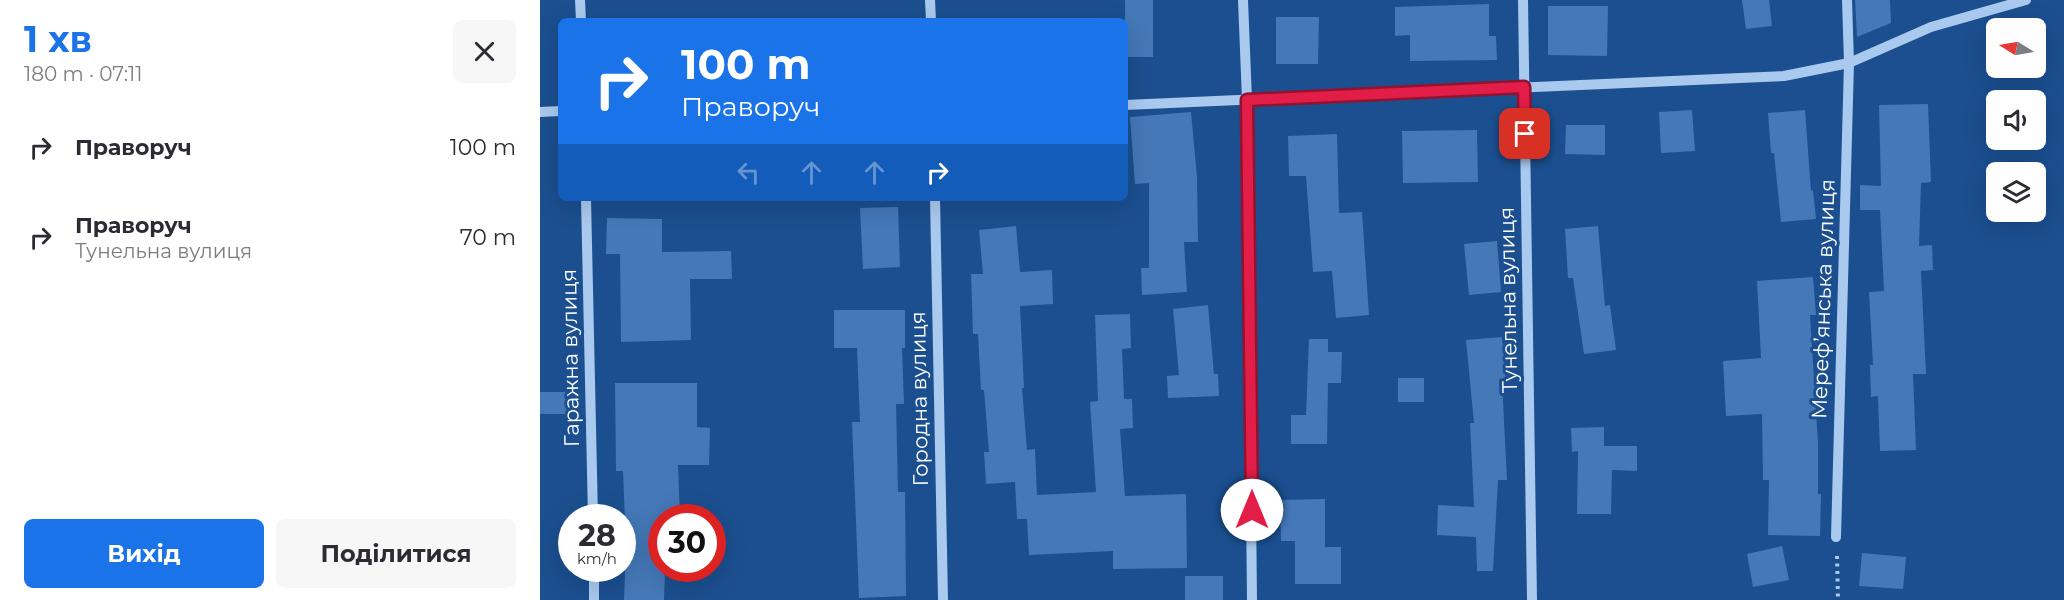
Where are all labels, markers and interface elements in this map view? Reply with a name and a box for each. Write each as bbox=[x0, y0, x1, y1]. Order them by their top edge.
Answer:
text: 1 хв bbox=[24, 17, 92, 61]
north arrow bbox=[1986, 18, 2046, 78]
map controls bbox=[1986, 18, 2046, 222]
button: close bbox=[453, 20, 516, 83]
text: 100 m bbox=[681, 38, 810, 90]
icon: right bbox=[582, 42, 660, 120]
text: 180 m · 07:11 bbox=[24, 62, 142, 86]
text: Праворуч bbox=[681, 90, 820, 123]
button: sound bbox=[1986, 90, 2046, 150]
pin bbox=[1499, 108, 1550, 159]
icon: arrive bbox=[1508, 117, 1541, 150]
icon: right bbox=[24, 131, 57, 164]
text: Праворуч bbox=[75, 134, 192, 161]
text: 100 m bbox=[450, 134, 516, 161]
icon: left bbox=[732, 156, 765, 189]
icon: ahead bbox=[795, 156, 828, 189]
icon: ahead bbox=[858, 156, 891, 189]
icon: right bbox=[921, 156, 954, 189]
button: layers bbox=[1986, 162, 2046, 222]
street label: Мерефʼянська вулиця bbox=[1806, 178, 1840, 420]
street label: Тунельна вулиця bbox=[1494, 207, 1522, 393]
text: Праворуч bbox=[75, 212, 192, 239]
icon: right bbox=[24, 221, 57, 254]
text: 70 m bbox=[460, 224, 516, 251]
text: Тунельна вулиця bbox=[75, 239, 252, 263]
street label: Гаражна вулиця bbox=[556, 269, 584, 447]
street label: Городна вулиця bbox=[905, 311, 933, 487]
position arrow bbox=[1220, 478, 1284, 542]
speed limit sign: 30 bbox=[648, 504, 726, 582]
text: 28 bbox=[578, 517, 616, 554]
button: Вихід bbox=[24, 519, 264, 588]
button: Поділитися bbox=[276, 519, 516, 588]
text: km/h bbox=[577, 549, 617, 568]

